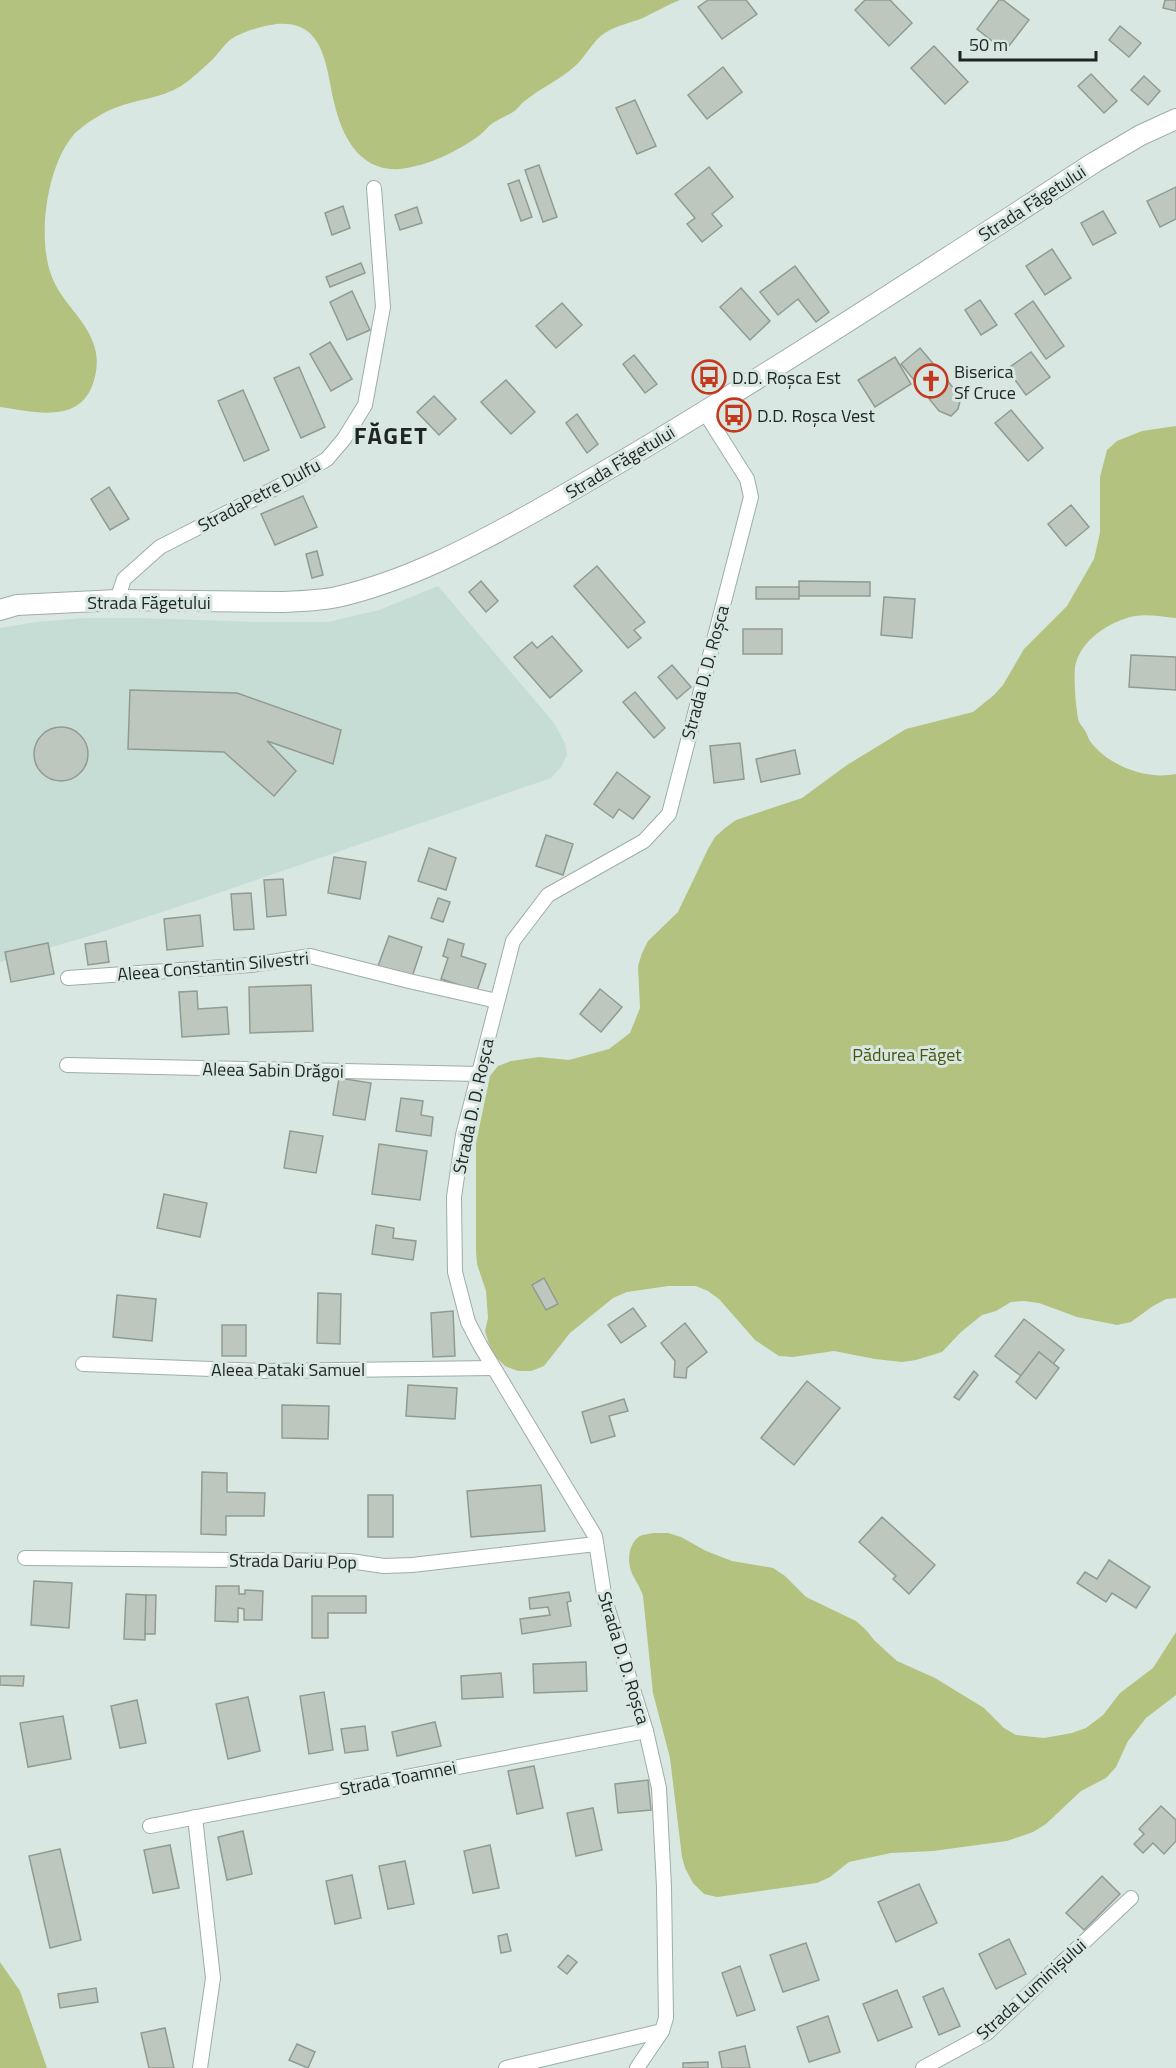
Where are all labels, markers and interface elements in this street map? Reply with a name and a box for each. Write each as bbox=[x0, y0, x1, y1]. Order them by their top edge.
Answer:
scale bar bbox=[960, 24, 1096, 62]
text: 50 m bbox=[969, 31, 1008, 58]
street label: Strada Făgetului bbox=[973, 158, 1091, 248]
place label: Biserica Sf Cruce bbox=[954, 358, 1016, 406]
bus stop icon: D.D. Roșca Est bbox=[691, 359, 727, 395]
church icon: Biserica Sf Cruce bbox=[913, 363, 949, 399]
place label: D.D. Roșca Est bbox=[732, 364, 841, 391]
bus stop icon: D.D. Roșca Vest bbox=[716, 397, 752, 433]
place label: D.D. Roșca Vest bbox=[757, 402, 875, 429]
district label: FĂGET bbox=[354, 417, 428, 453]
street label: Strada Făgetului bbox=[560, 419, 680, 505]
street label: StradaPetre Dulfu bbox=[193, 451, 325, 539]
street label: Strada Făgetului bbox=[87, 589, 211, 616]
street label: Strada D. D. Roșca bbox=[674, 602, 736, 742]
street label: Aleea Constantin Silvestri bbox=[116, 944, 310, 988]
street label: Strada D. D. Roșca bbox=[445, 1036, 501, 1176]
park label: Pădurea Făget bbox=[852, 1041, 962, 1068]
street label: Aleea Sabin Drăgoi bbox=[202, 1055, 344, 1085]
street label: Aleea Pataki Samuel bbox=[211, 1356, 365, 1383]
street label: Strada Dariu Pop bbox=[229, 1546, 357, 1576]
street label: Strada D. D. Roșca bbox=[591, 1588, 657, 1728]
street label: Strada Toamnei bbox=[338, 1754, 458, 1802]
street label: Strada Luminișului bbox=[970, 1932, 1092, 2046]

